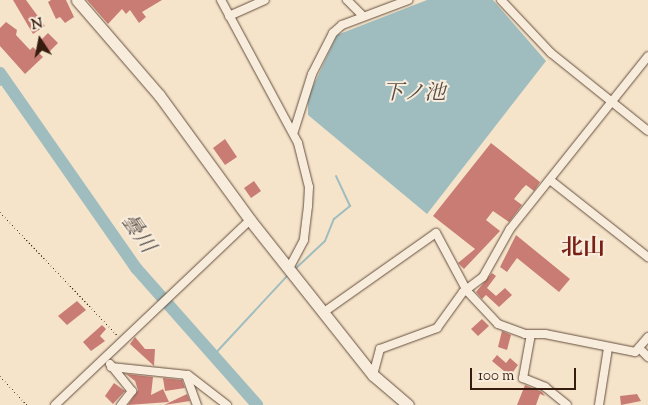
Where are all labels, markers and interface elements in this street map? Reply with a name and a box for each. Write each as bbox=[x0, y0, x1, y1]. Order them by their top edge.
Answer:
text: N bbox=[30, 14, 45, 36]
north arrow bbox=[15, 15, 65, 65]
water label: 下ノ池 bbox=[383, 81, 445, 107]
water label: 曇川 bbox=[115, 210, 159, 258]
district label: 北山 bbox=[561, 237, 605, 263]
scale bar bbox=[473, 358, 579, 390]
text: 100 m bbox=[478, 366, 514, 387]

